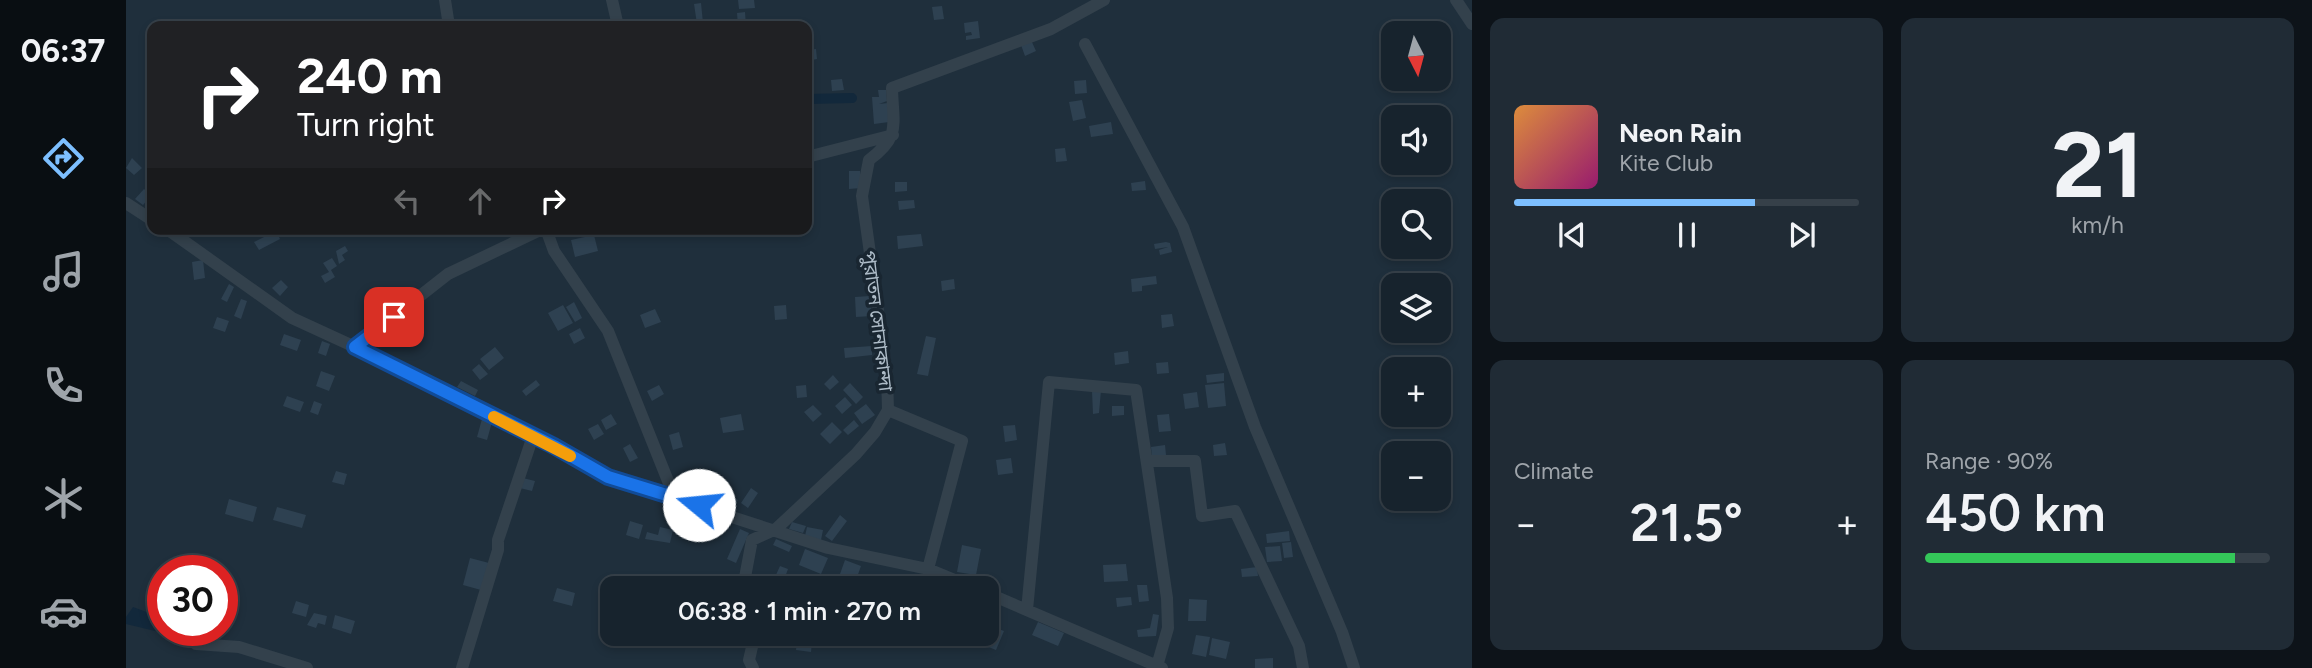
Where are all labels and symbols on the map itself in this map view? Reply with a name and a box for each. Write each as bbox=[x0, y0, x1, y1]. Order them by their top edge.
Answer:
north arrow bbox=[1381, 21, 1451, 91]
street label: পুরাতন সোনাকান্দা bbox=[857, 249, 898, 394]
pin bbox=[364, 287, 424, 347]
position arrow bbox=[662, 468, 736, 542]
speed limit sign: 30 bbox=[147, 555, 238, 646]

